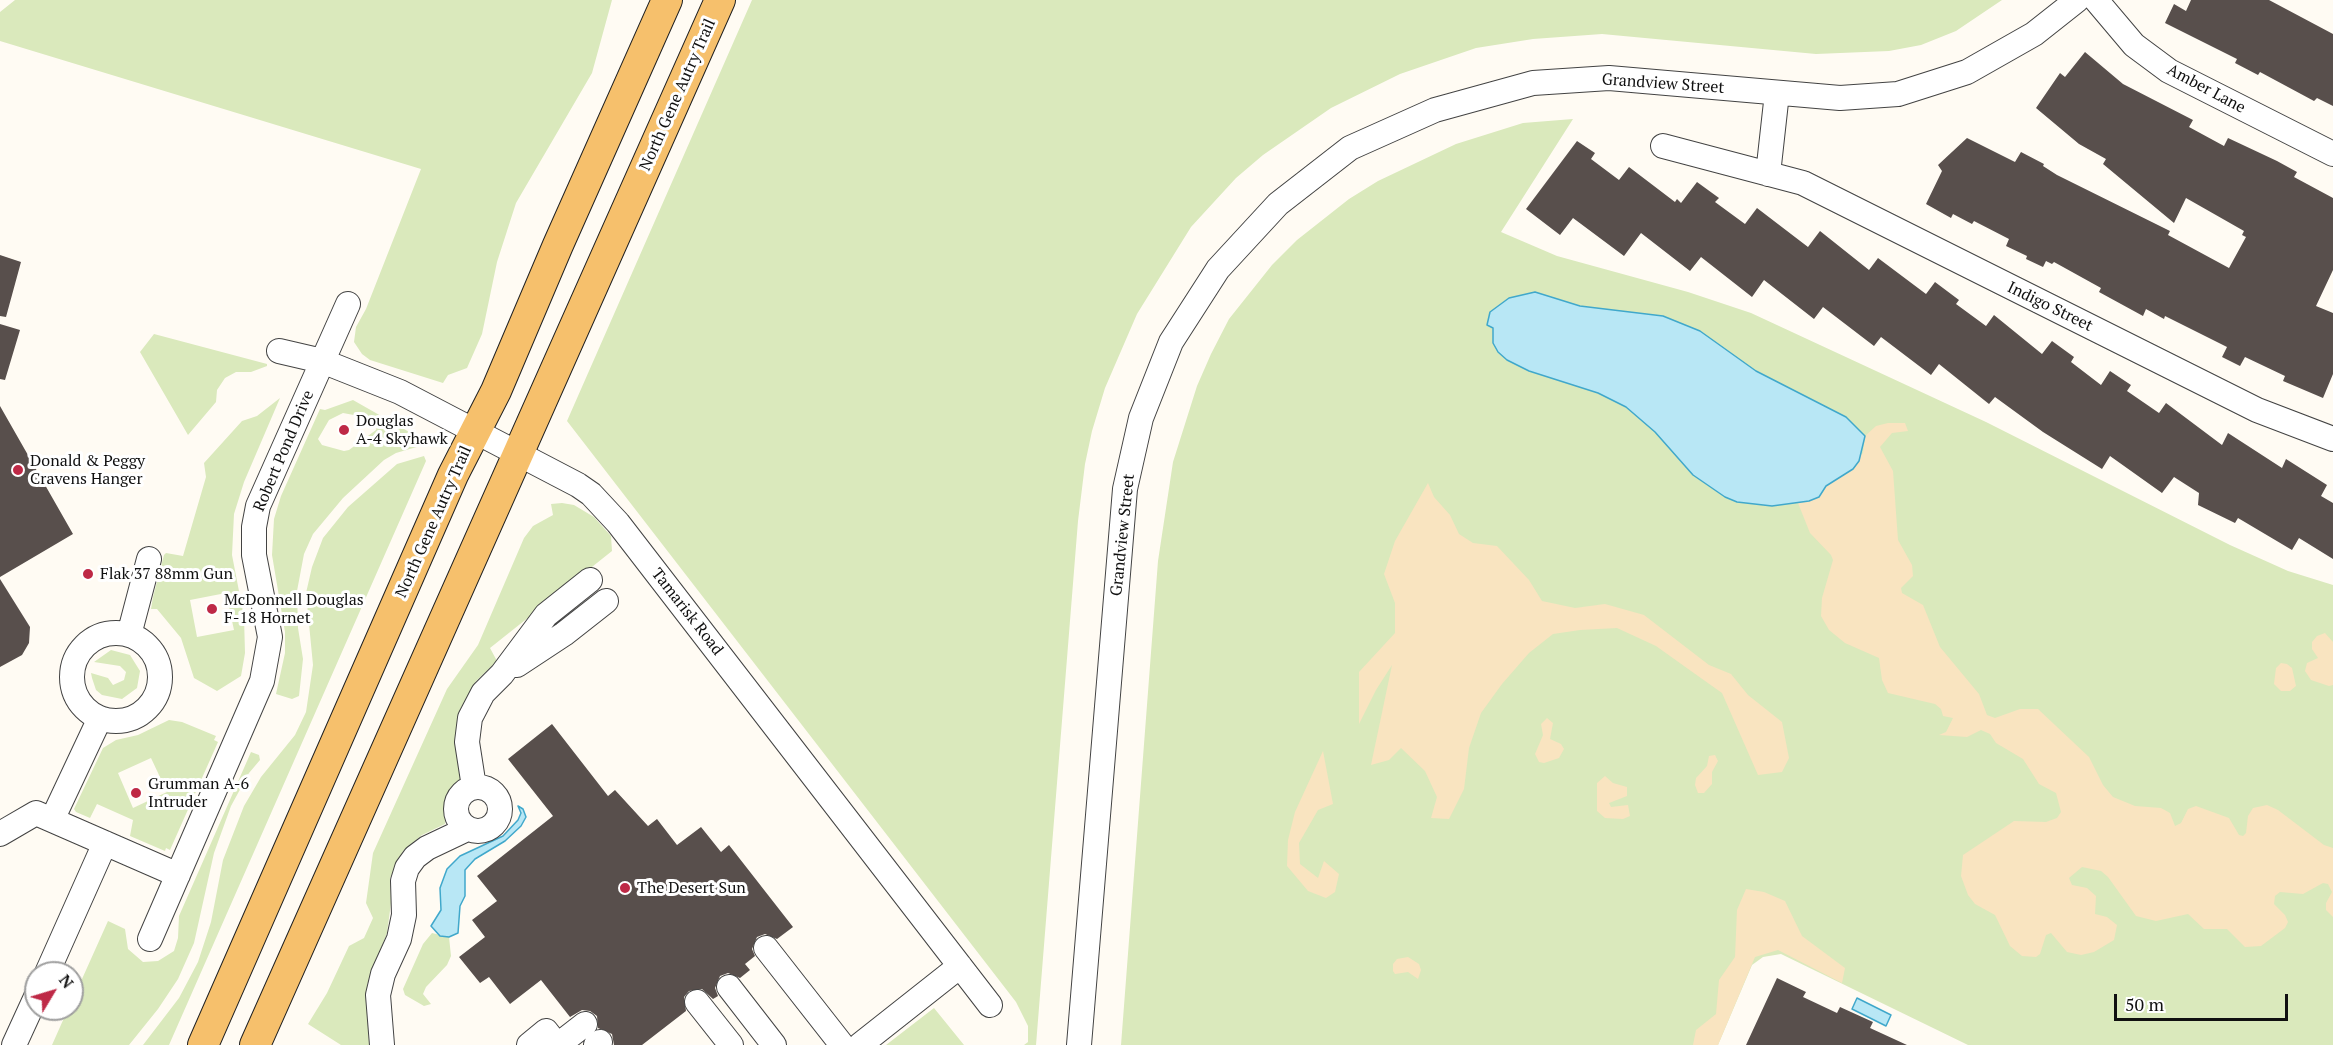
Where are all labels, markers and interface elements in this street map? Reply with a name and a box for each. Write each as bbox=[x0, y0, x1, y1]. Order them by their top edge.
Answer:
street label: North Gene Autry Trail bbox=[636, 16, 720, 174]
street label: Amber Lane bbox=[2164, 60, 2248, 118]
street label: Grandview Street bbox=[1601, 70, 1725, 98]
street label: Indigo Street bbox=[2004, 278, 2096, 336]
street label: Robert Pond Drive bbox=[250, 388, 318, 514]
place label: Douglas A-4 Skyhawk bbox=[356, 411, 448, 449]
marker: Douglas A-4 Skyhawk bbox=[337, 423, 351, 437]
street label: North Gene Autry Trail bbox=[392, 443, 476, 601]
place label: Donald & Peggy Cravens Hanger bbox=[30, 451, 145, 489]
marker: Donald & Peggy Cravens Hanger bbox=[11, 463, 25, 477]
street label: Grandview Street bbox=[1107, 473, 1139, 597]
place label: Flak 37 88mm Gun bbox=[100, 564, 233, 584]
street label: Tamarisk Road bbox=[647, 565, 727, 659]
marker: Flak 37 88mm Gun bbox=[81, 567, 95, 581]
place label: McDonnell Douglas F-18 Hornet bbox=[224, 590, 364, 628]
marker: McDonnell Douglas F-18 Hornet bbox=[205, 602, 219, 616]
place label: Grumman A-6 Intruder bbox=[148, 774, 249, 812]
marker: Grumman A-6 Intruder bbox=[129, 786, 143, 800]
place label: The Desert Sun bbox=[637, 878, 746, 898]
marker: The Desert Sun bbox=[618, 881, 632, 895]
north arrow bbox=[24, 961, 84, 1021]
text: N bbox=[54, 970, 79, 993]
scale bar bbox=[2117, 982, 2291, 1020]
text: 50 m bbox=[2125, 992, 2164, 1016]

